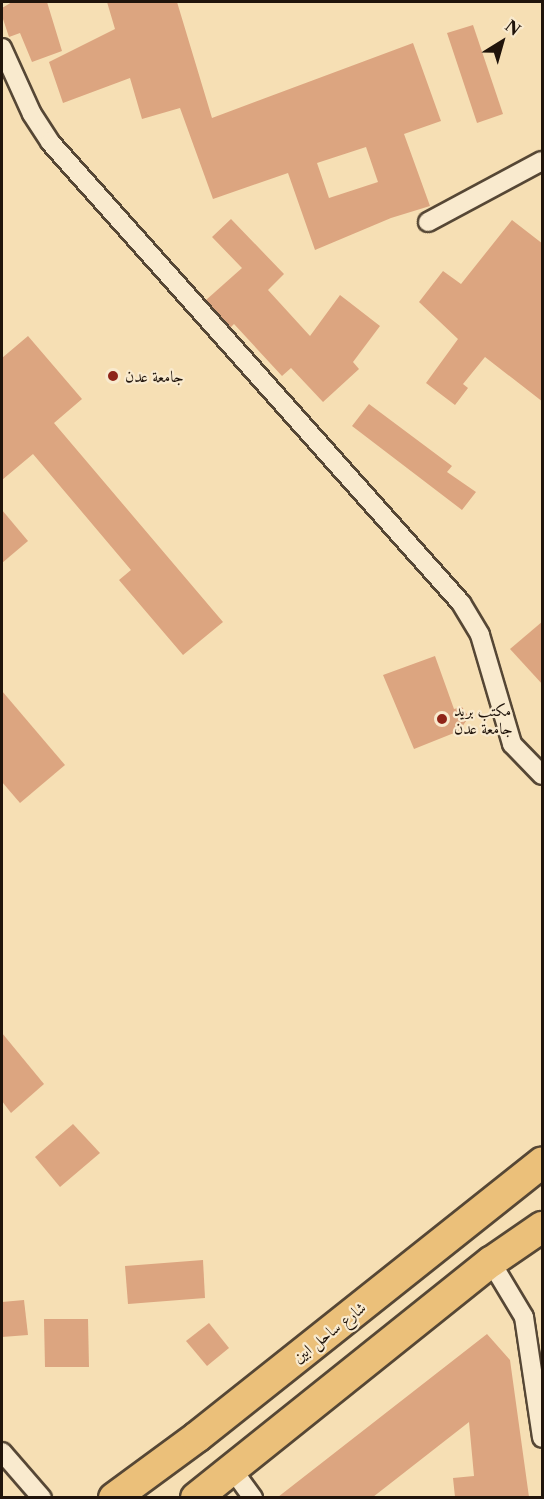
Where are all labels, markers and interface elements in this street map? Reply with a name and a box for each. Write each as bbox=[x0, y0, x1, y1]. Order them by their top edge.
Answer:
north arrow bbox=[472, 12, 532, 72]
text: N bbox=[501, 15, 524, 40]
place label: جامعة عدن bbox=[125, 366, 184, 386]
marker: جامعة عدن bbox=[106, 369, 120, 383]
place label: مكتب بريد جامعة عدن bbox=[454, 700, 513, 738]
marker: مكتب بريد جامعة عدن bbox=[435, 712, 449, 726]
street label: شارع ساحل ابين bbox=[289, 1297, 369, 1367]

